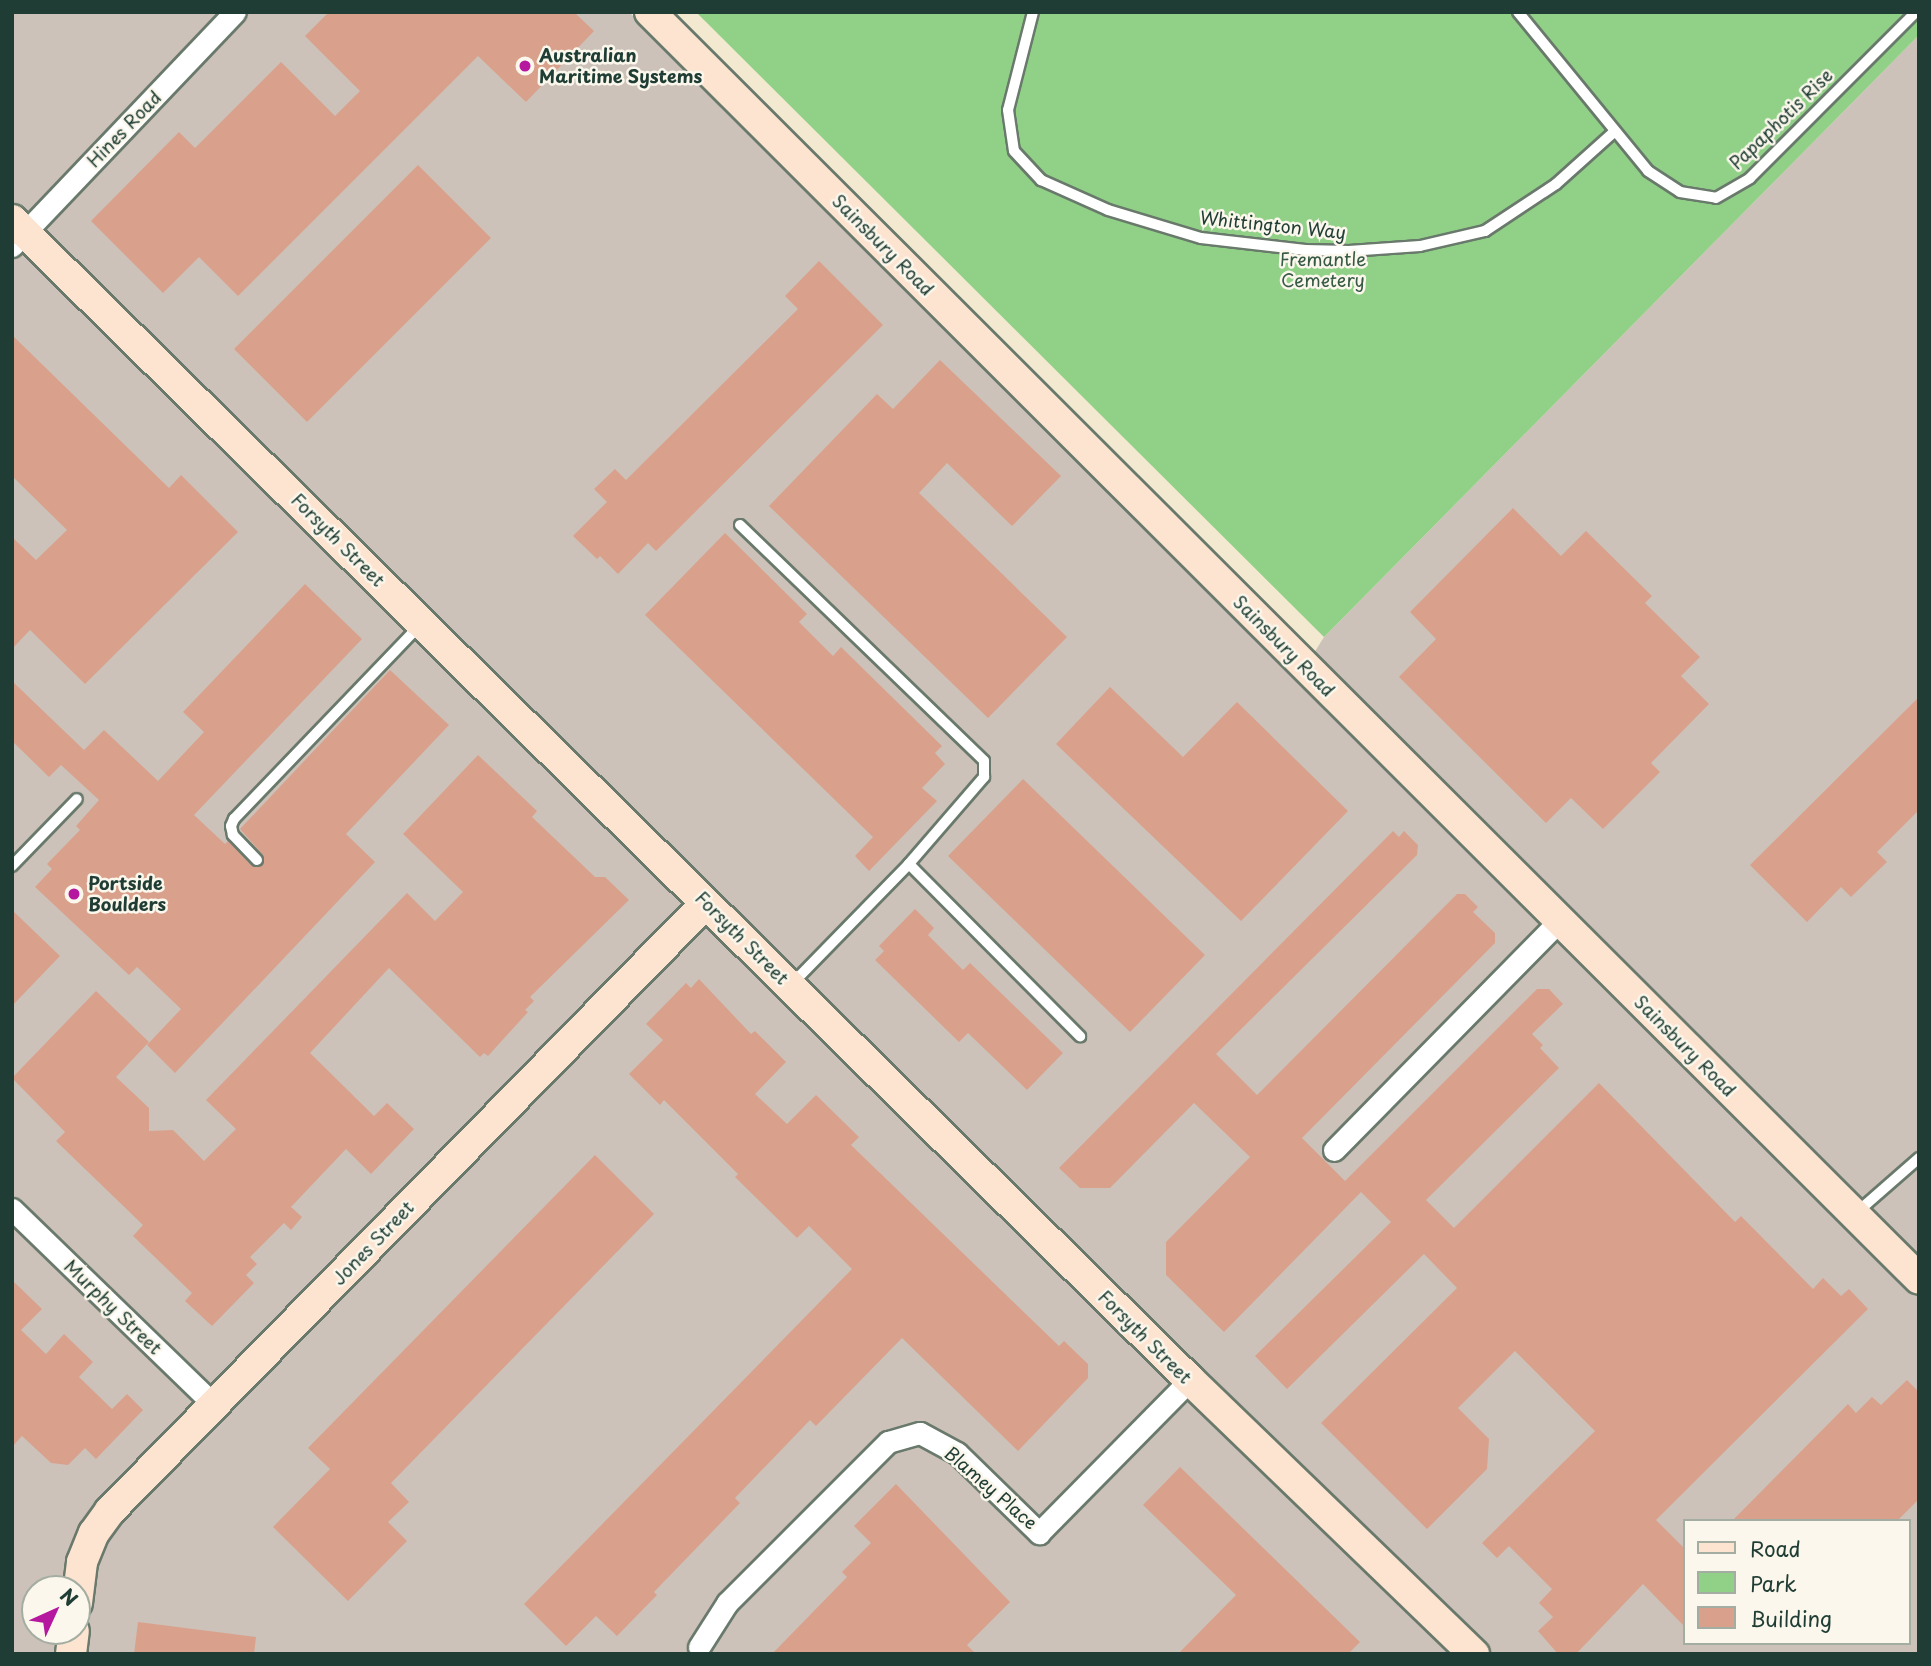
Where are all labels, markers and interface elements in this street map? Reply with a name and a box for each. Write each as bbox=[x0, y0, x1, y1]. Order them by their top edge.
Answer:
place label: Australian Maritime Systems bbox=[539, 45, 704, 88]
marker: Australian Maritime Systems bbox=[517, 58, 533, 74]
street label: Papaphotis Rise bbox=[1725, 64, 1837, 174]
street label: Hines Road bbox=[82, 87, 166, 171]
street label: Sainsbury Road bbox=[828, 190, 938, 300]
street label: Whittington Way bbox=[1199, 207, 1347, 243]
park label: Fremantle Cemetery bbox=[1280, 249, 1366, 292]
street label: Forsyth Street bbox=[287, 489, 389, 591]
street label: Sainsbury Road bbox=[1229, 591, 1339, 701]
place label: Portside Boulders bbox=[88, 873, 166, 916]
marker: Portside Boulders bbox=[66, 886, 82, 902]
street label: Forsyth Street bbox=[691, 887, 793, 989]
street label: Sainsbury Road bbox=[1630, 991, 1740, 1101]
street label: Jones Street bbox=[327, 1196, 419, 1290]
street label: Murphy Street bbox=[60, 1255, 166, 1359]
street label: Forsyth Street bbox=[1094, 1286, 1196, 1388]
street label: Blamey Place bbox=[940, 1442, 1042, 1534]
legend bbox=[1682, 1519, 1910, 1645]
text: Road bbox=[1750, 1532, 1801, 1564]
text: Park bbox=[1750, 1567, 1797, 1599]
north arrow bbox=[21, 1575, 91, 1645]
text: N bbox=[54, 1581, 85, 1612]
text: Building bbox=[1750, 1602, 1832, 1634]

